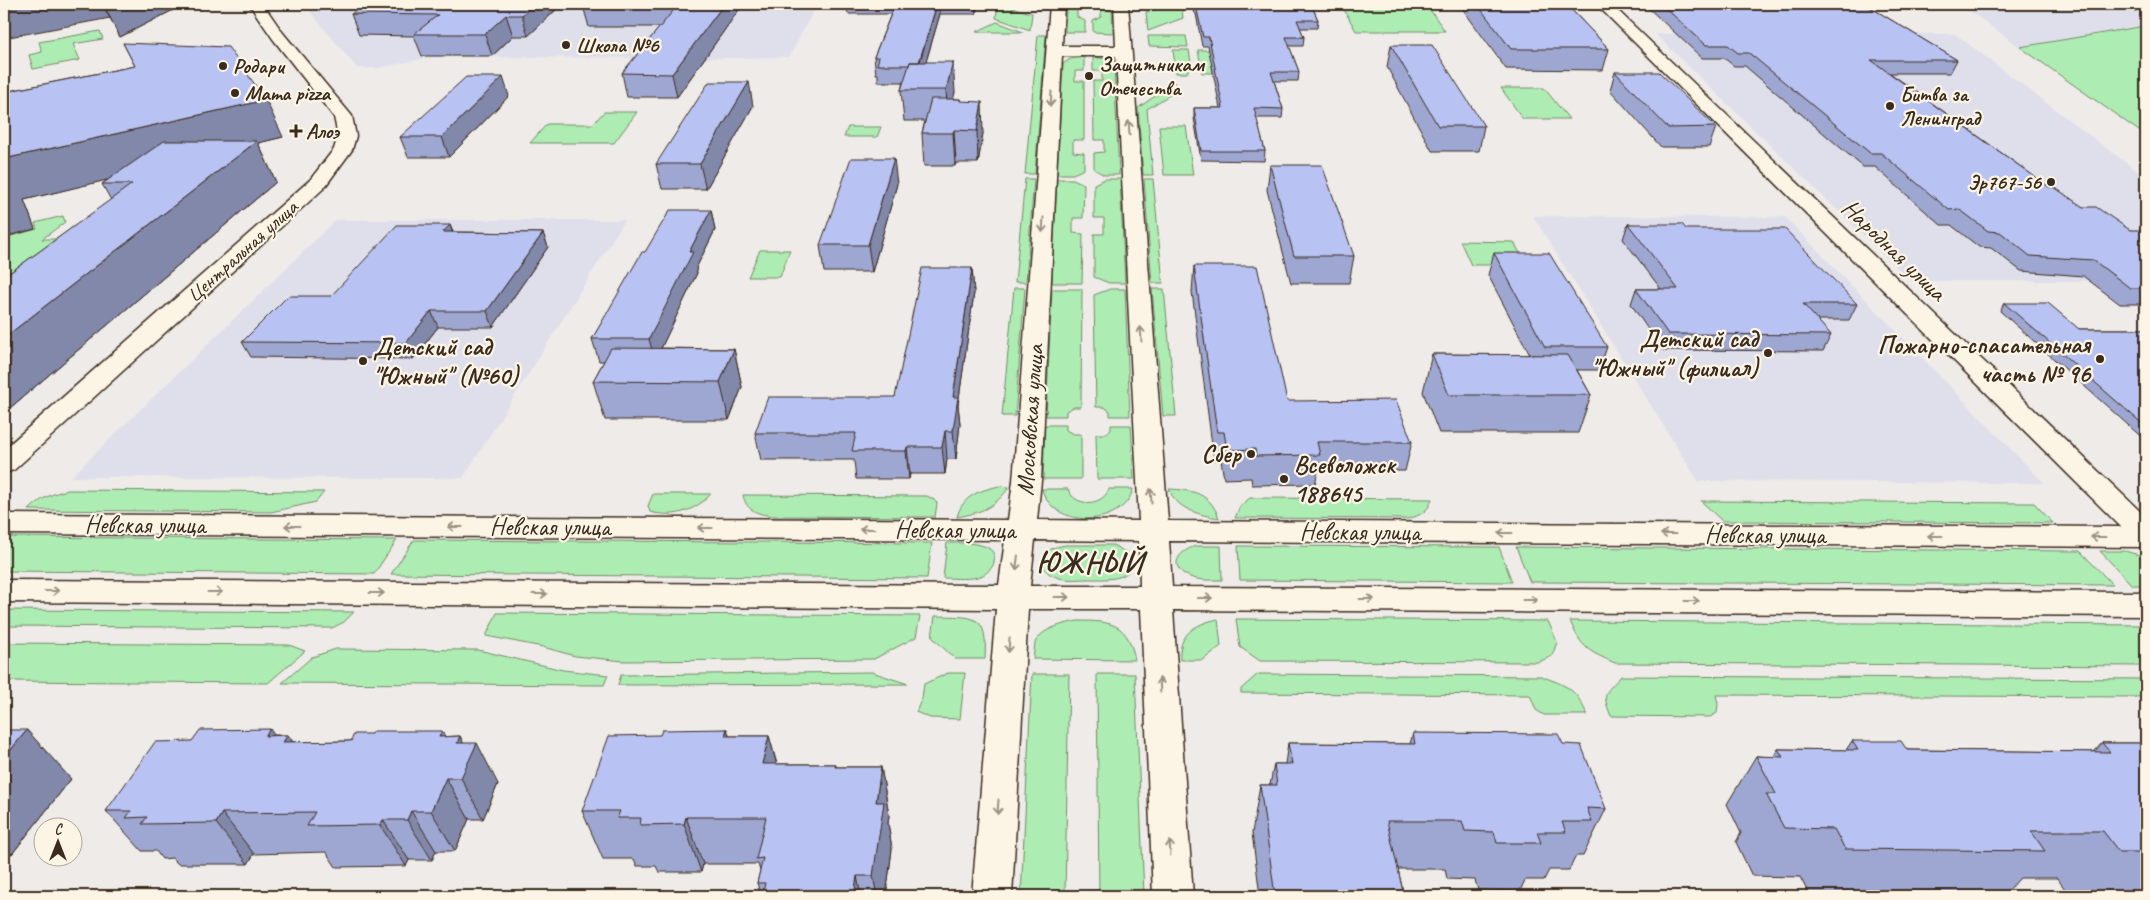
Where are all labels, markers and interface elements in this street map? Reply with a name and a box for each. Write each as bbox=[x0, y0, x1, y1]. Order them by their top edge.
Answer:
place label: Школа №6 bbox=[576, 32, 661, 58]
marker: Школа №6 bbox=[560, 39, 572, 51]
place label: Защитникам Отечества bbox=[1099, 51, 1206, 101]
place label: Родари bbox=[233, 53, 286, 79]
marker: Родари bbox=[217, 60, 229, 72]
marker: Защитникам Отечества bbox=[1083, 70, 1095, 82]
place label: Mama pizza bbox=[245, 80, 332, 106]
place label: Битва за Ленинград bbox=[1900, 81, 1983, 131]
marker: Mama pizza bbox=[229, 87, 241, 99]
one-way arrow bbox=[1046, 91, 1055, 107]
marker: Битва за Ленинград bbox=[1884, 100, 1896, 112]
place label: Алоэ bbox=[306, 118, 340, 144]
one-way arrow bbox=[1124, 121, 1133, 137]
marker: Алоэ bbox=[290, 125, 302, 137]
place label: Эр767-56 bbox=[1968, 169, 2043, 195]
marker: Эр767-56 bbox=[2045, 176, 2057, 188]
street label: Народная улица bbox=[1835, 192, 1955, 309]
street label: Центральная улица bbox=[181, 193, 304, 308]
one-way arrow bbox=[1038, 217, 1047, 233]
place label: Детский сад "Южный" (филиал) bbox=[1591, 323, 1760, 384]
one-way arrow bbox=[1137, 327, 1146, 343]
place label: Пожарно-спасательная часть № 96 bbox=[1878, 329, 2092, 390]
place label: Детский сад "Южный" (№60) bbox=[373, 331, 520, 392]
street label: Московская улица bbox=[1009, 341, 1051, 497]
marker: Детский сад "Южный" (филиал) bbox=[1762, 347, 1774, 359]
marker: Пожарно-спасательная часть № 96 bbox=[2094, 353, 2106, 365]
marker: Детский сад "Южный" (№60) bbox=[357, 355, 369, 367]
place label: Сбер bbox=[1202, 438, 1242, 470]
marker: Сбер bbox=[1245, 448, 1257, 460]
place label: Всеволожск 188645 bbox=[1294, 449, 1397, 510]
marker: Всеволожск 188645 bbox=[1278, 473, 1290, 485]
one-way arrow bbox=[1147, 489, 1156, 505]
street label: Невская улица bbox=[85, 509, 208, 541]
street label: Невская улица bbox=[490, 511, 613, 543]
street label: Невская улица bbox=[895, 514, 1018, 546]
street label: Невская улица bbox=[1300, 516, 1423, 548]
street label: Невская улица bbox=[1705, 519, 1828, 551]
one-way arrow bbox=[284, 521, 300, 531]
one-way arrow bbox=[447, 522, 463, 532]
one-way arrow bbox=[697, 523, 713, 533]
one-way arrow bbox=[859, 524, 876, 534]
one-way arrow bbox=[1497, 528, 1514, 538]
one-way arrow bbox=[1660, 529, 1676, 539]
one-way arrow bbox=[1927, 531, 1944, 541]
one-way arrow bbox=[2090, 532, 2106, 541]
district label: ЮЖНЫЙ bbox=[1036, 543, 1148, 581]
one-way arrow bbox=[1012, 555, 1022, 571]
one-way arrow bbox=[44, 586, 60, 596]
one-way arrow bbox=[206, 587, 223, 597]
one-way arrow bbox=[369, 588, 385, 598]
one-way arrow bbox=[532, 589, 548, 599]
one-way arrow bbox=[1053, 592, 1069, 602]
one-way arrow bbox=[1196, 593, 1212, 603]
one-way arrow bbox=[1358, 594, 1375, 604]
one-way arrow bbox=[1521, 595, 1537, 605]
one-way arrow bbox=[1684, 596, 1700, 606]
one-way arrow bbox=[1005, 637, 1014, 653]
one-way arrow bbox=[1155, 678, 1164, 694]
one-way arrow bbox=[994, 799, 1003, 815]
north arrow bbox=[32, 818, 82, 868]
text: С bbox=[55, 821, 64, 838]
one-way arrow bbox=[1165, 840, 1174, 856]

